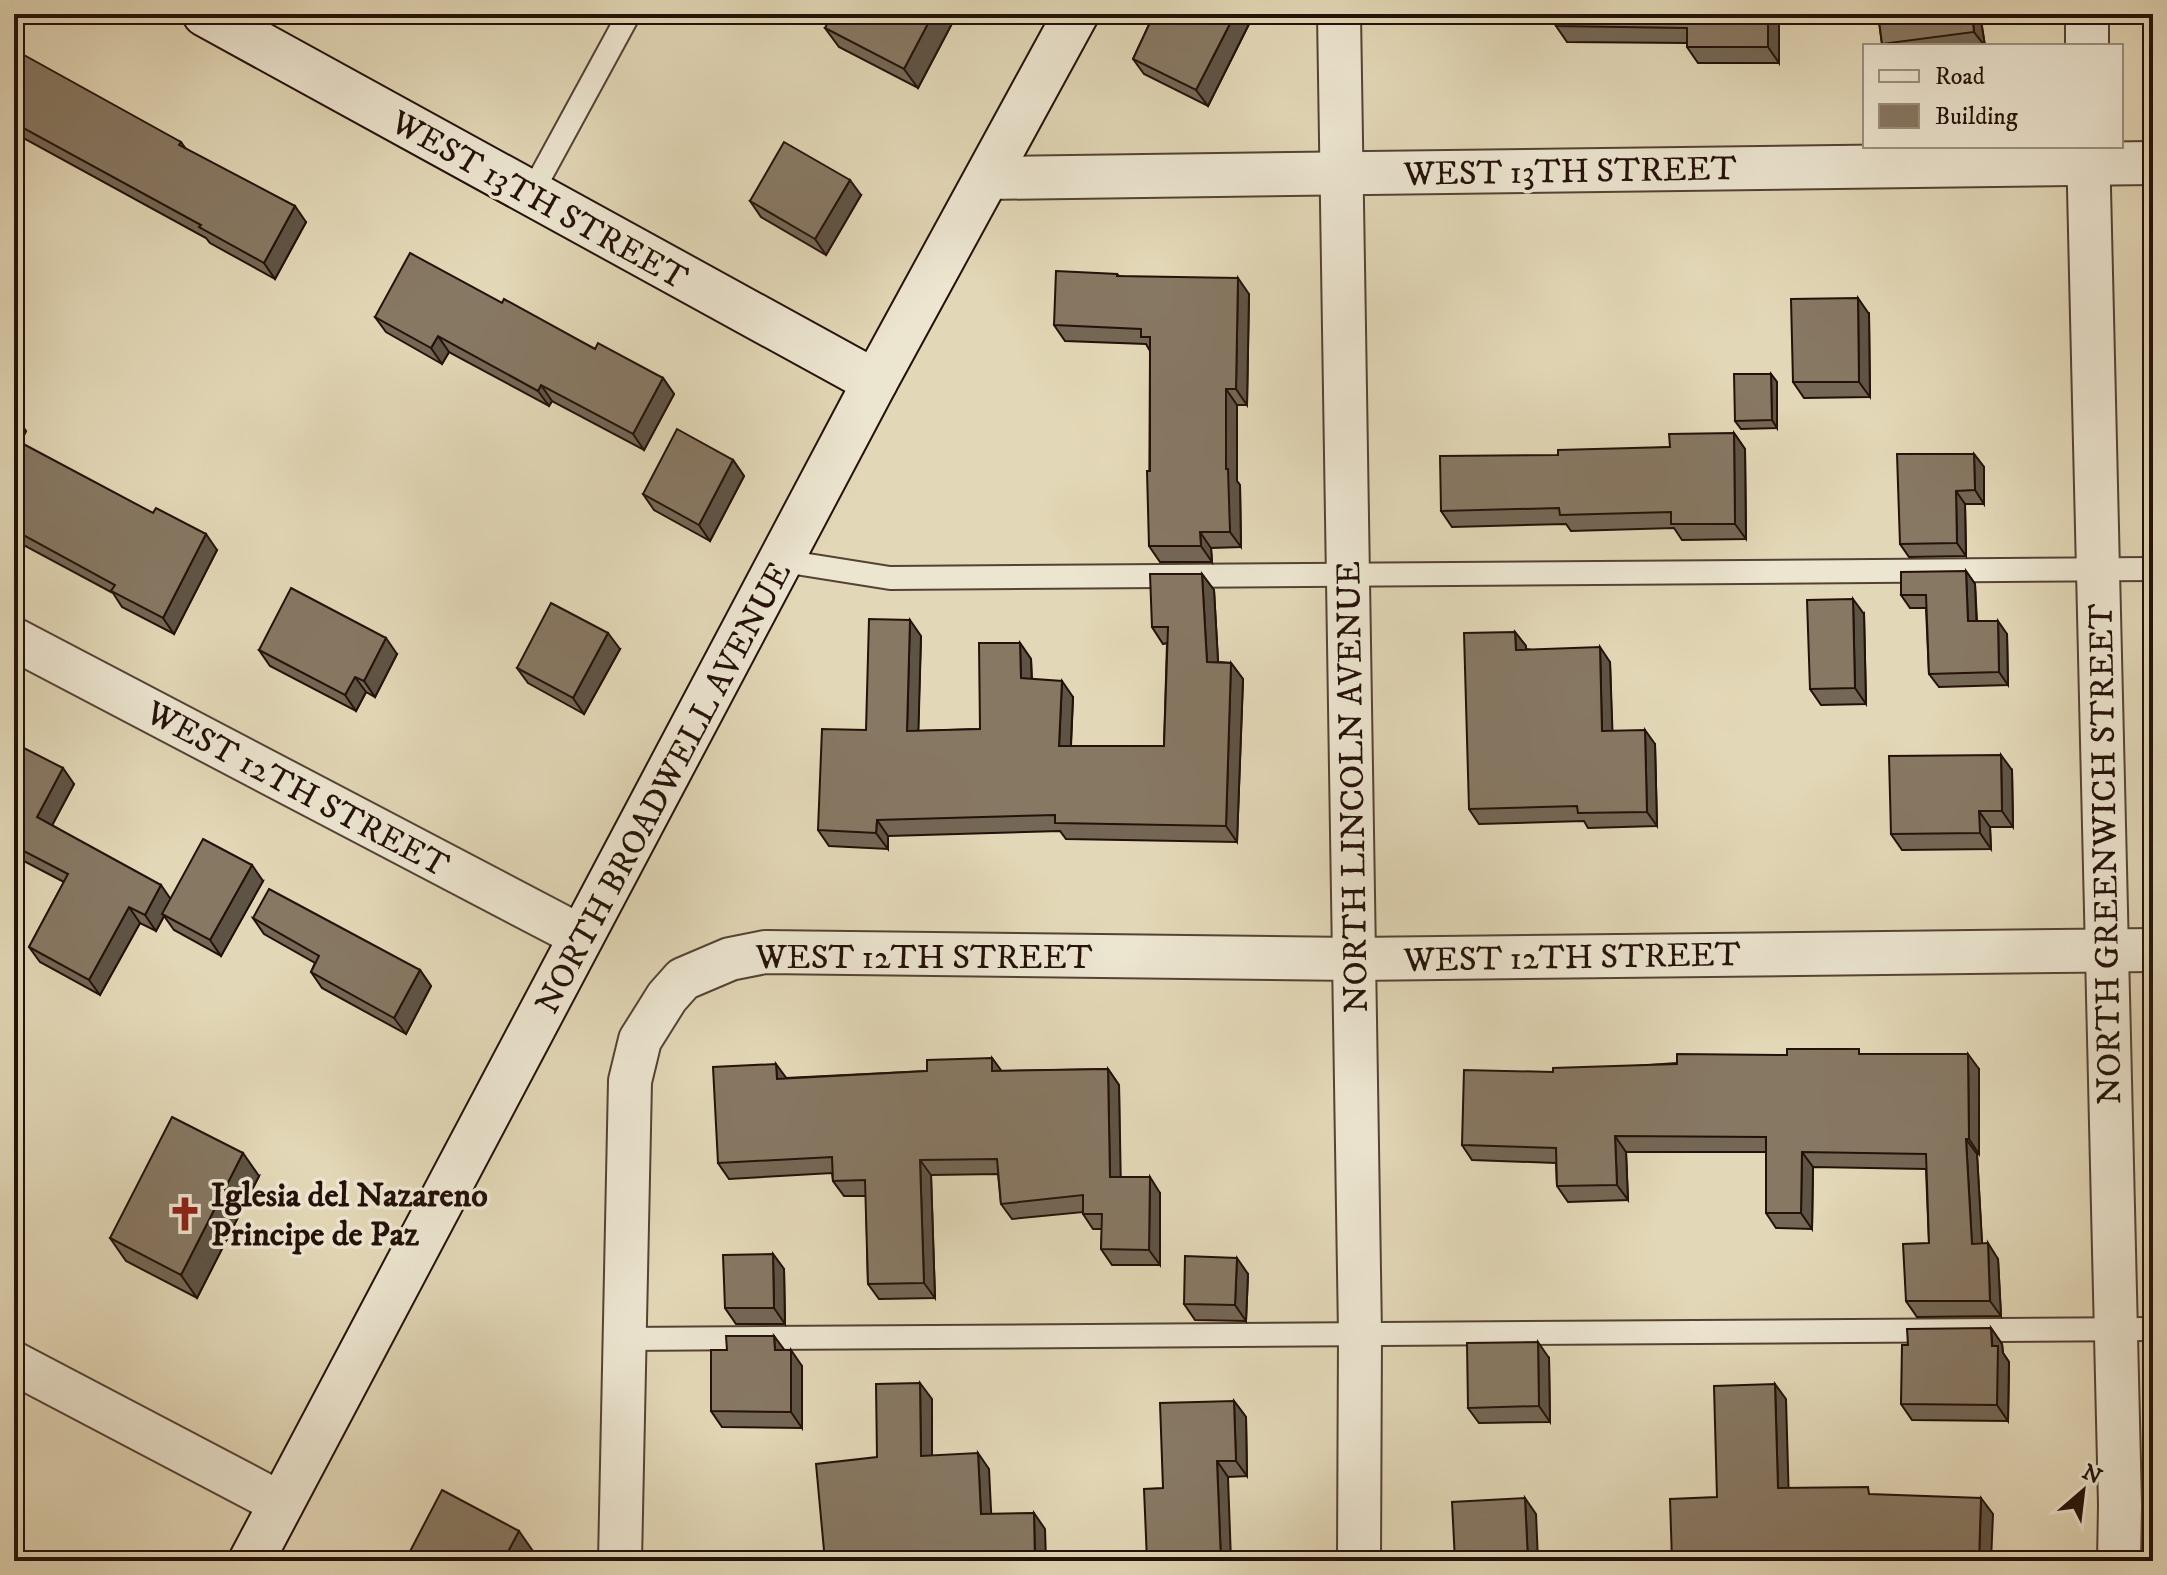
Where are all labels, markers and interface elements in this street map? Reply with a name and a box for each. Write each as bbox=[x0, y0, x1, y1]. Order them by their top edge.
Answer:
legend bbox=[1863, 44, 2123, 148]
text: Road bbox=[1935, 62, 1985, 92]
street label: WEST 13TH STREET bbox=[382, 101, 695, 300]
text: Building bbox=[1935, 102, 2018, 132]
street label: WEST 13TH STREET bbox=[1402, 148, 1737, 196]
street label: NORTH BROADWELL AVENUE bbox=[527, 555, 801, 1021]
street label: NORTH LINCOLN AVENUE bbox=[1328, 561, 1378, 1013]
street label: NORTH GREENWICH STREET bbox=[2081, 603, 2131, 1105]
street label: WEST 12TH STREET bbox=[138, 692, 456, 888]
street label: WEST 12TH STREET bbox=[1402, 934, 1741, 982]
street label: WEST 12TH STREET bbox=[755, 937, 1093, 979]
place label: Iglesia del Nazareno Principe de Paz bbox=[211, 1175, 488, 1256]
church icon: Iglesia del Nazareno Principe de Paz bbox=[166, 1195, 204, 1233]
north arrow bbox=[2043, 1451, 2123, 1531]
text: N bbox=[2077, 1459, 2106, 1491]

